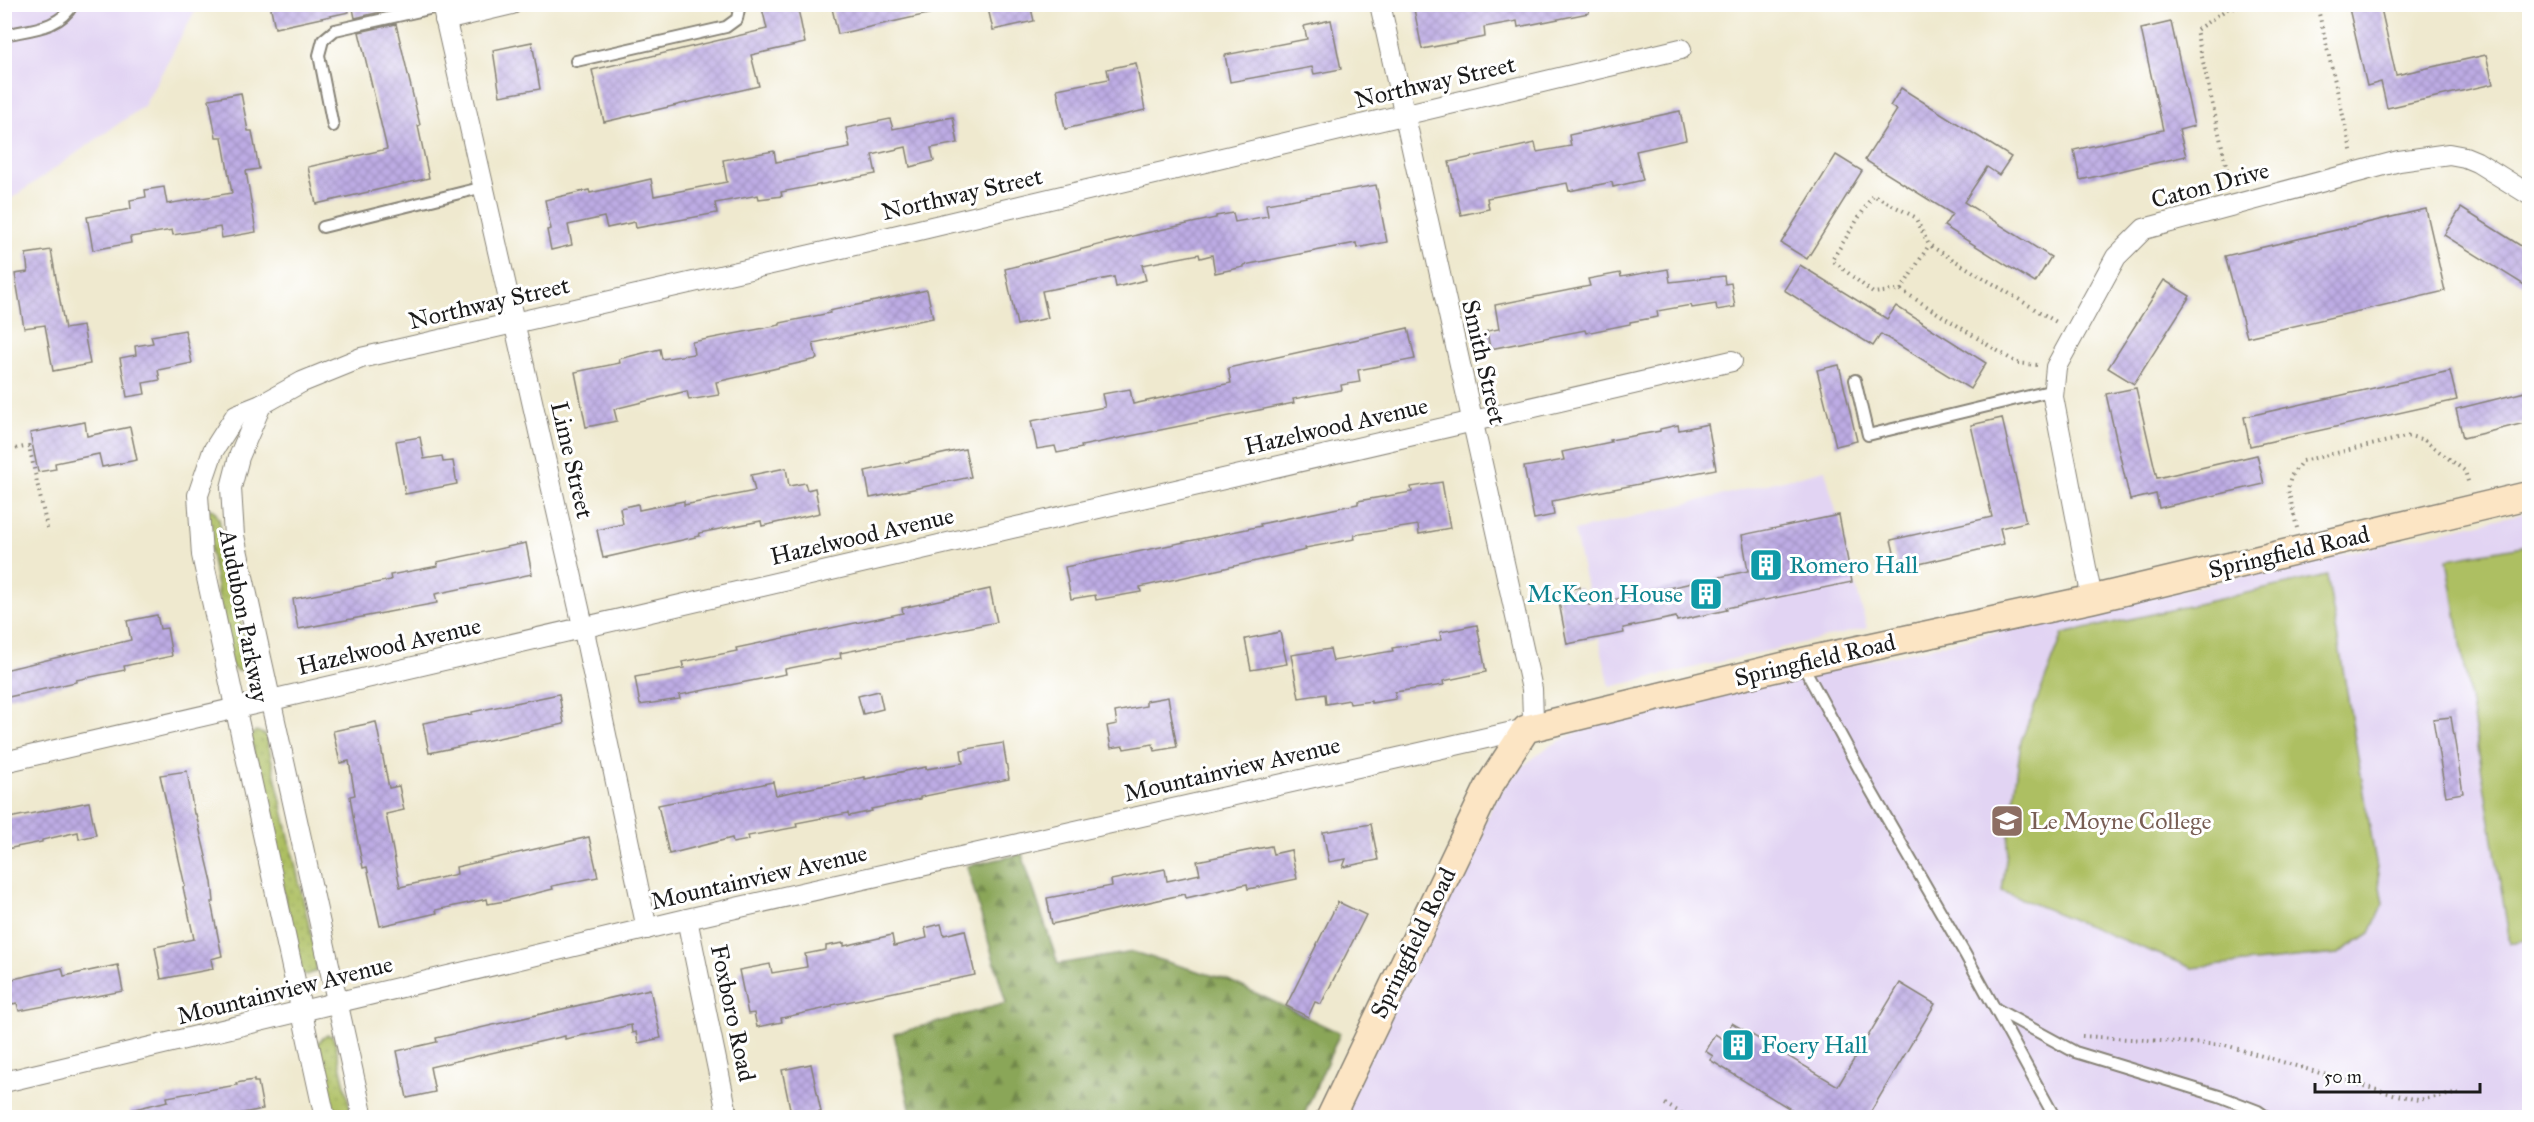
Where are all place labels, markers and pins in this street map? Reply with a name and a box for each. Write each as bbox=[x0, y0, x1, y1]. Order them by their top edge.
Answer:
building icon: Romero Hall bbox=[1748, 547, 1784, 583]
place label: Romero Hall bbox=[1789, 550, 1919, 580]
building icon: McKeon House bbox=[1688, 576, 1724, 612]
place label: McKeon House bbox=[1527, 579, 1683, 609]
school or university icon: Le Moyne College bbox=[1989, 803, 2025, 839]
place label: Le Moyne College bbox=[2030, 806, 2211, 836]
building icon: Foery Hall bbox=[1720, 1027, 1756, 1063]
place label: Foery Hall bbox=[1761, 1030, 1868, 1060]

